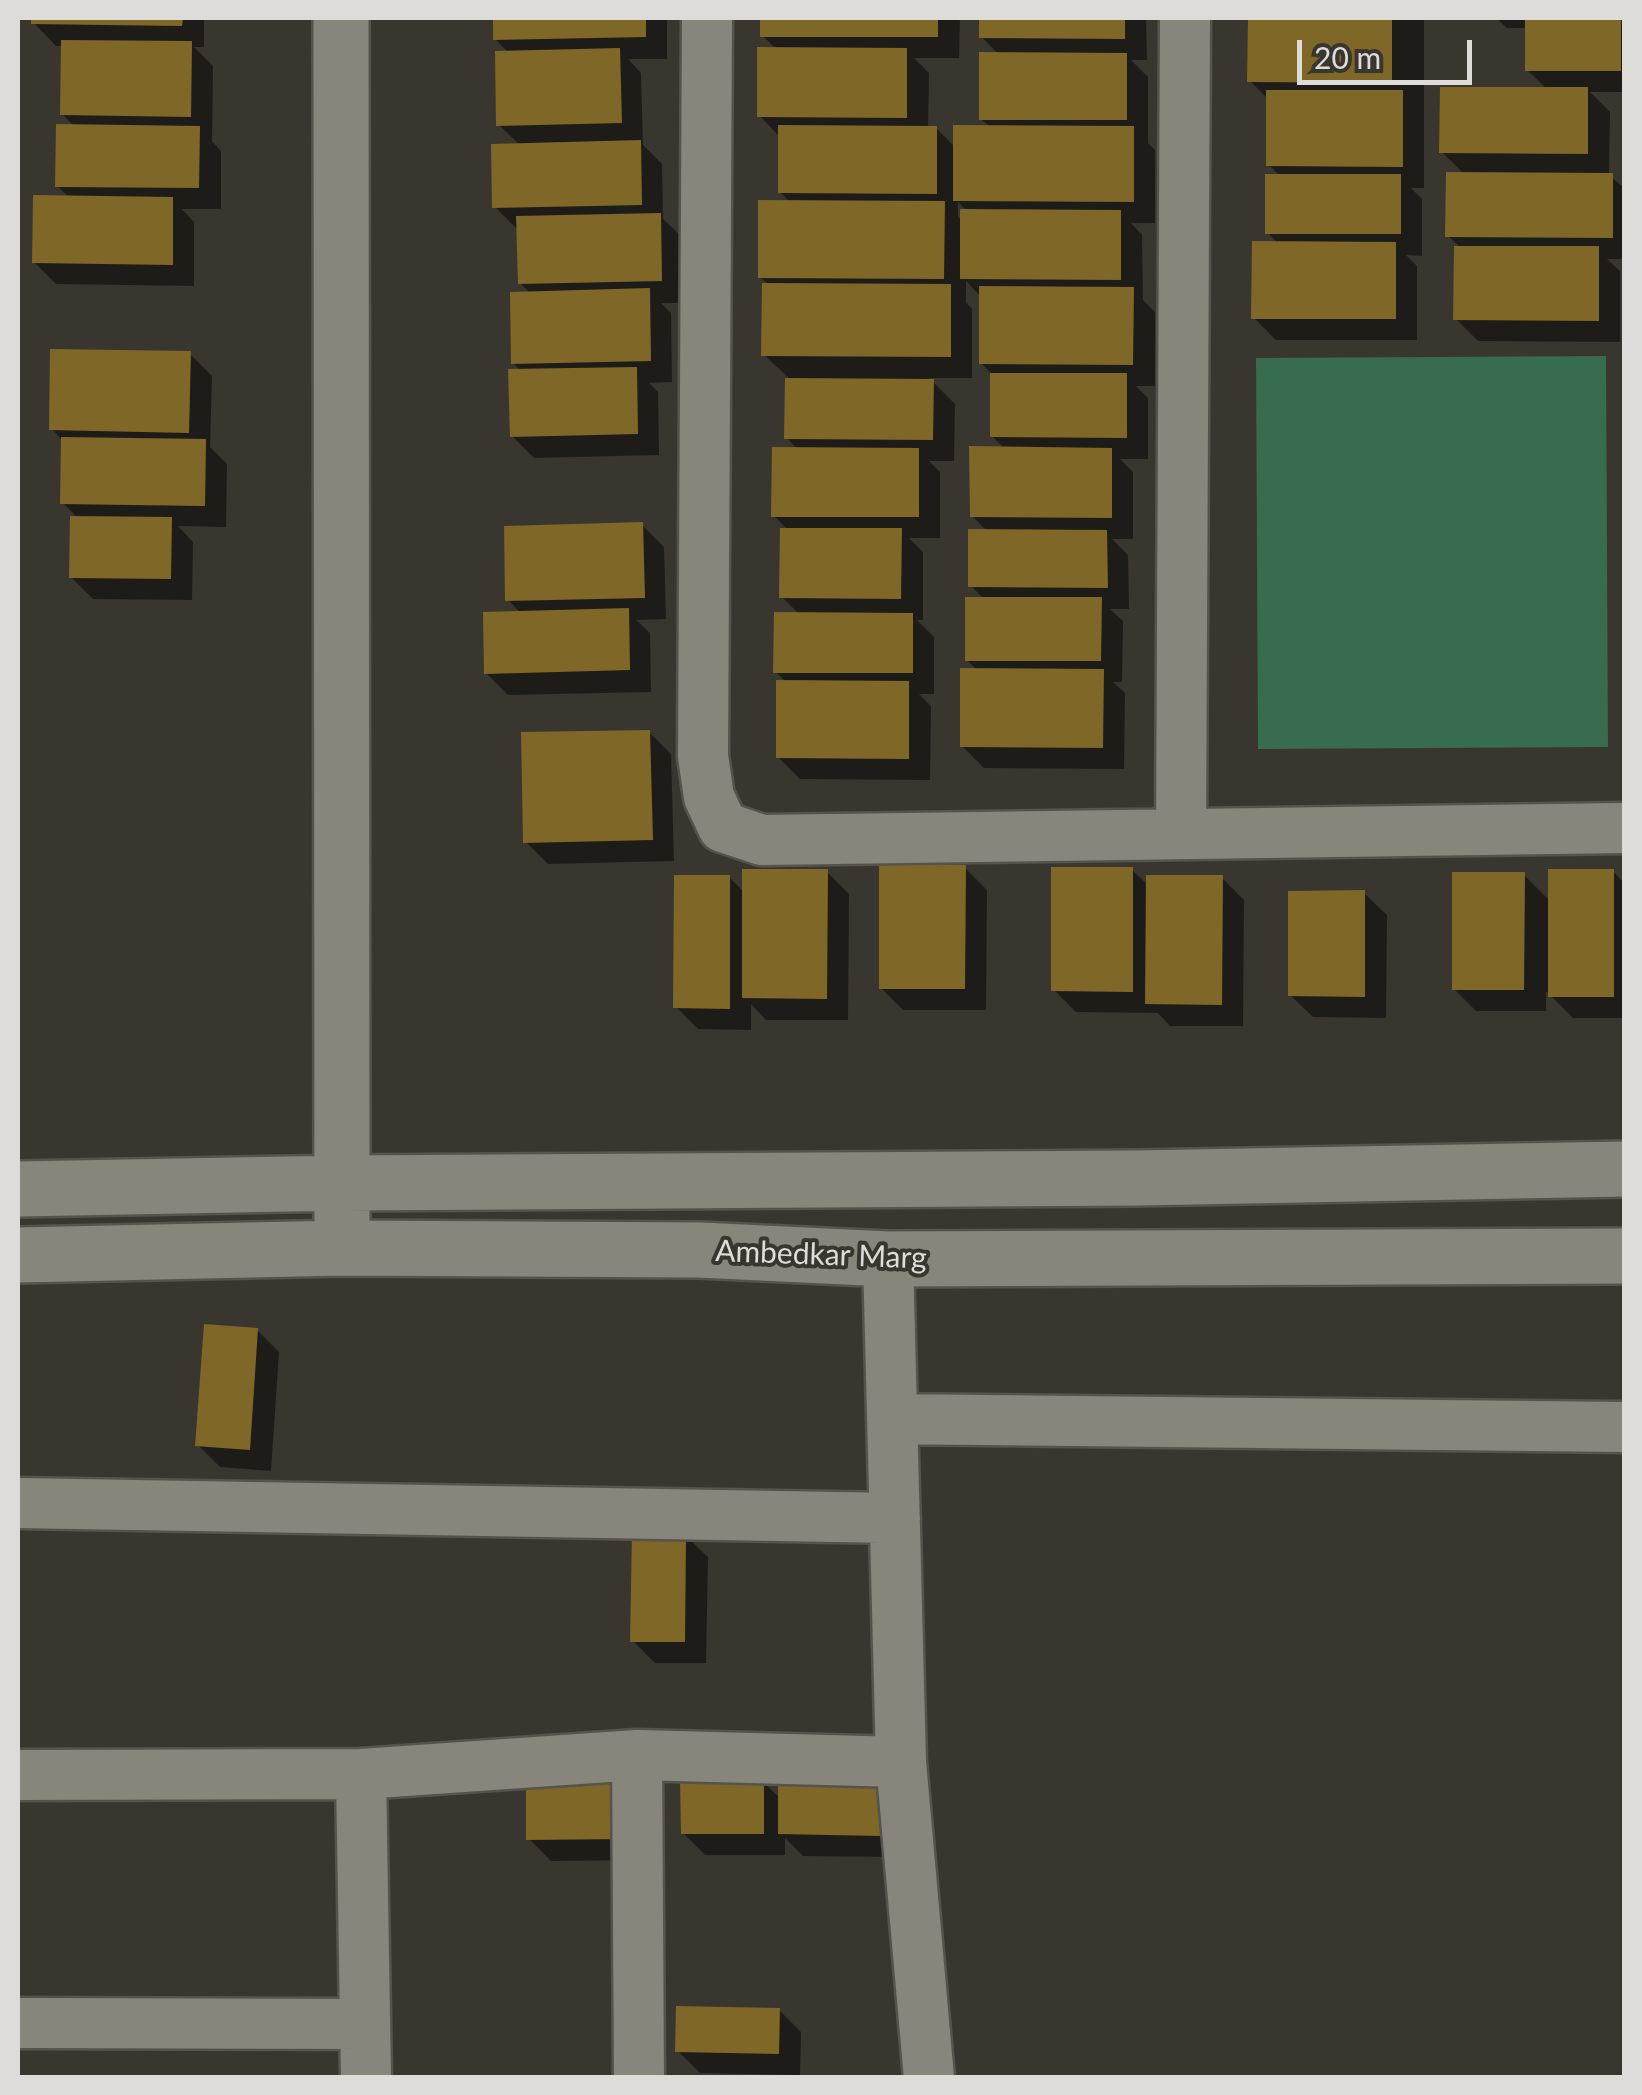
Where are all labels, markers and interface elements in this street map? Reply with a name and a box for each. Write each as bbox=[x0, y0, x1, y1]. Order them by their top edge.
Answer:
scale bar bbox=[1302, 20, 1477, 82]
text: 20 m bbox=[1314, 39, 1381, 75]
street label: Ambedkar Marg bbox=[715, 1233, 927, 1277]

